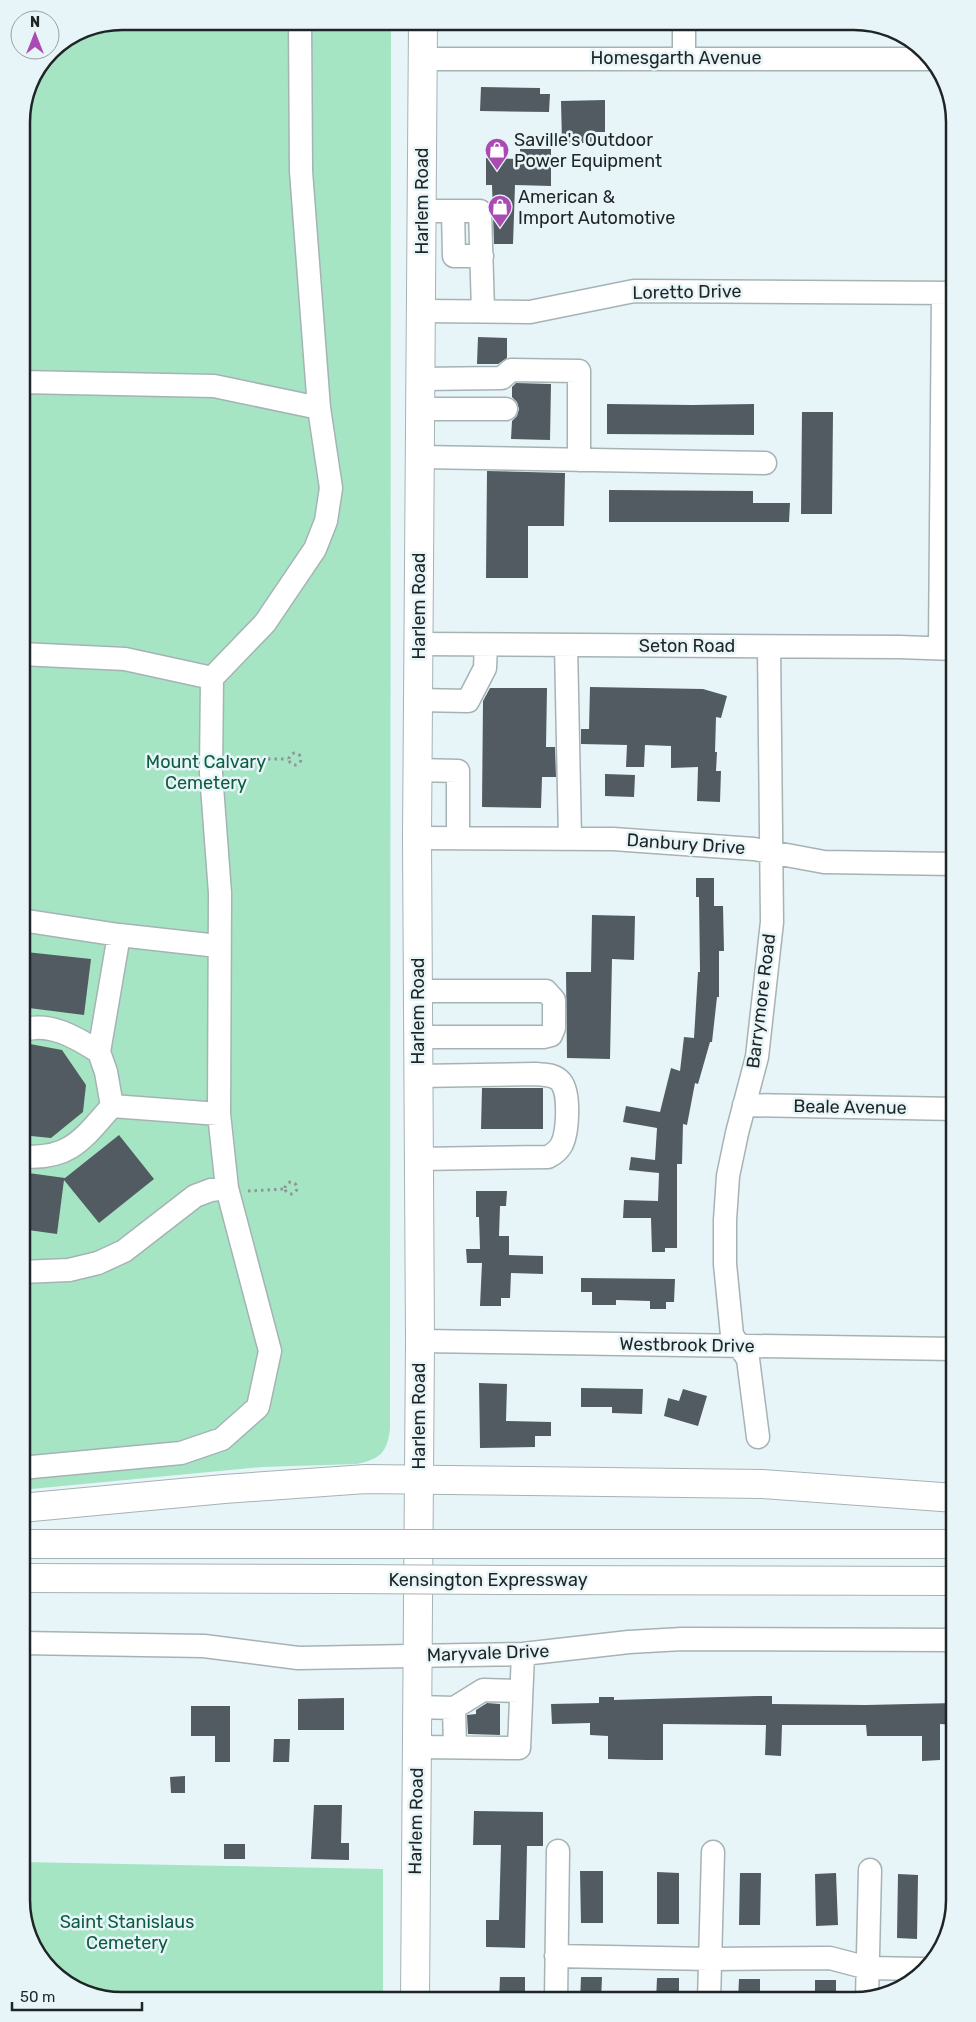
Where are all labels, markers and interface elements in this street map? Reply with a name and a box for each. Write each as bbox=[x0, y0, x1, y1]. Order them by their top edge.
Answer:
north arrow bbox=[10, 10, 60, 60]
text: N bbox=[30, 14, 40, 31]
street label: Homesgarth Avenue bbox=[591, 47, 761, 69]
place label: Saville's Outdoor Power Equipment bbox=[514, 129, 662, 172]
shop icon: Saville's Outdoor Power Equipment bbox=[484, 137, 510, 171]
street label: Harlem Road bbox=[411, 147, 433, 255]
place label: American & Import Automotive bbox=[518, 186, 675, 229]
shop icon: American & Import Automotive bbox=[487, 194, 513, 228]
street label: Loretto Drive bbox=[632, 280, 742, 304]
street label: Harlem Road bbox=[408, 552, 430, 660]
street label: Seton Road bbox=[639, 635, 735, 657]
park label: Mount Calvary Cemetery bbox=[146, 751, 266, 794]
street label: Danbury Drive bbox=[626, 829, 746, 859]
street label: Barrymore Road bbox=[742, 932, 780, 1070]
street label: Harlem Road bbox=[407, 957, 429, 1065]
street label: Beale Avenue bbox=[793, 1095, 907, 1119]
street label: Westbrook Drive bbox=[619, 1333, 755, 1357]
street label: Harlem Road bbox=[408, 1362, 430, 1470]
street label: Kensington Expressway bbox=[388, 1569, 588, 1591]
street label: Maryvale Drive bbox=[426, 1640, 550, 1666]
street label: Harlem Road bbox=[404, 1767, 428, 1875]
park label: Saint Stanislaus Cemetery bbox=[60, 1911, 194, 1954]
scale bar bbox=[12, 1980, 142, 2012]
text: 50 m bbox=[20, 1988, 55, 2006]

